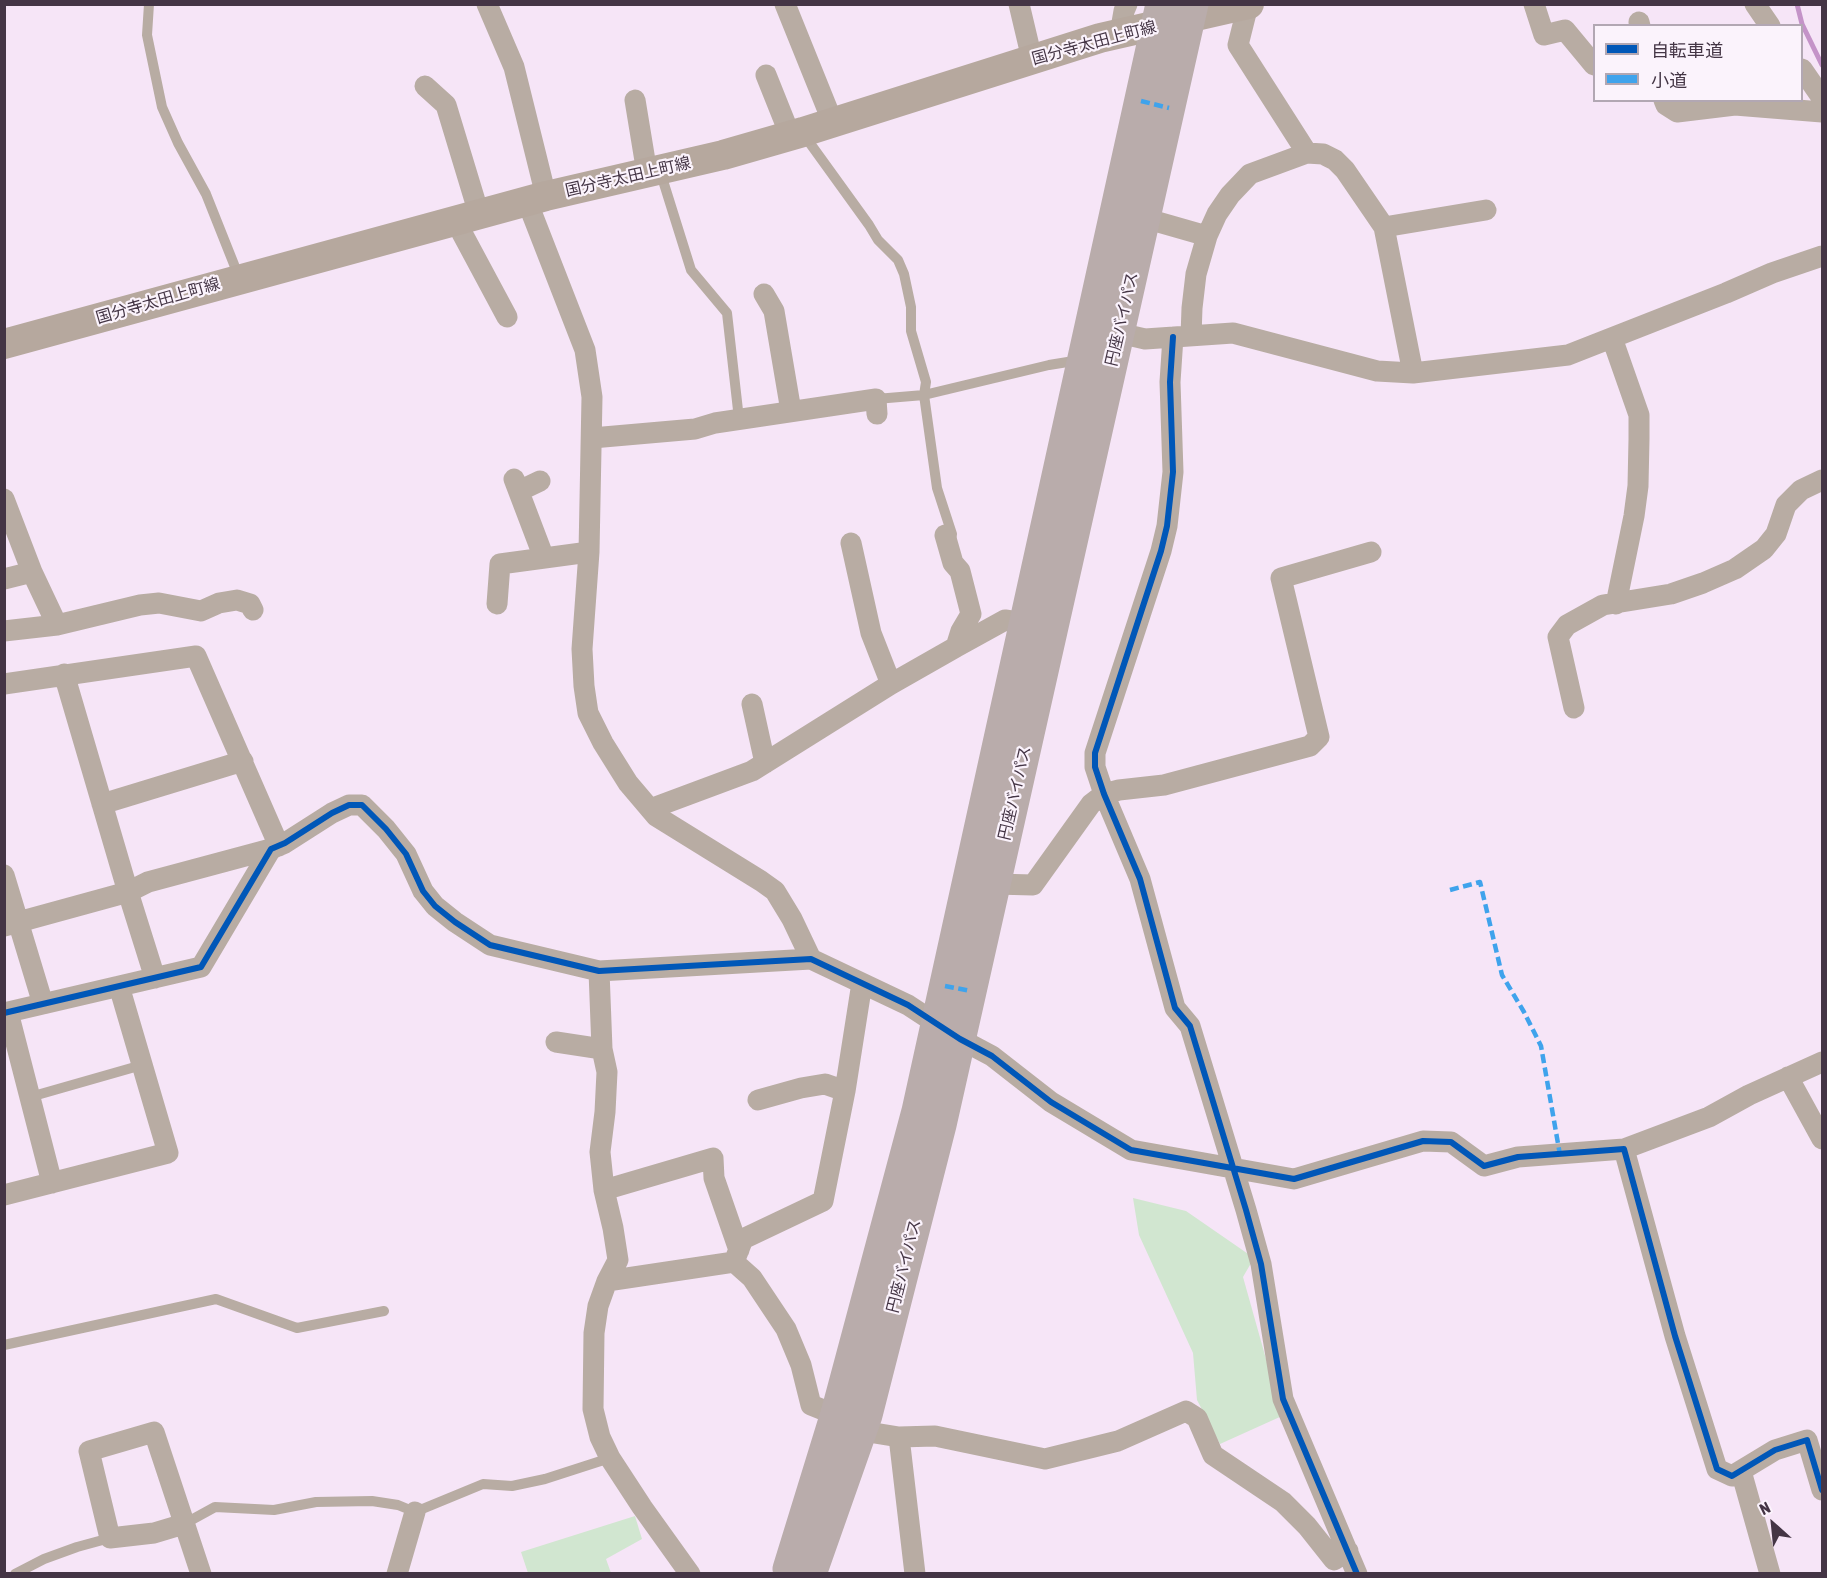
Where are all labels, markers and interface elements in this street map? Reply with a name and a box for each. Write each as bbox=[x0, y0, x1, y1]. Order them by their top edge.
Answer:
street label: 国分寺太田上町線 bbox=[1030, 17, 1158, 69]
legend bbox=[1593, 24, 1803, 102]
text: 自転車道 bbox=[1651, 40, 1723, 61]
text: 小道 bbox=[1651, 70, 1687, 91]
street label: 国分寺太田上町線 bbox=[563, 153, 693, 201]
street label: 円座バイパス bbox=[1102, 270, 1142, 368]
street label: 国分寺太田上町線 bbox=[94, 274, 222, 328]
street label: 円座バイパス bbox=[995, 744, 1035, 842]
street label: 円座バイパス bbox=[883, 1217, 925, 1315]
north arrow bbox=[1743, 1494, 1803, 1554]
text: N bbox=[1757, 1498, 1773, 1518]

